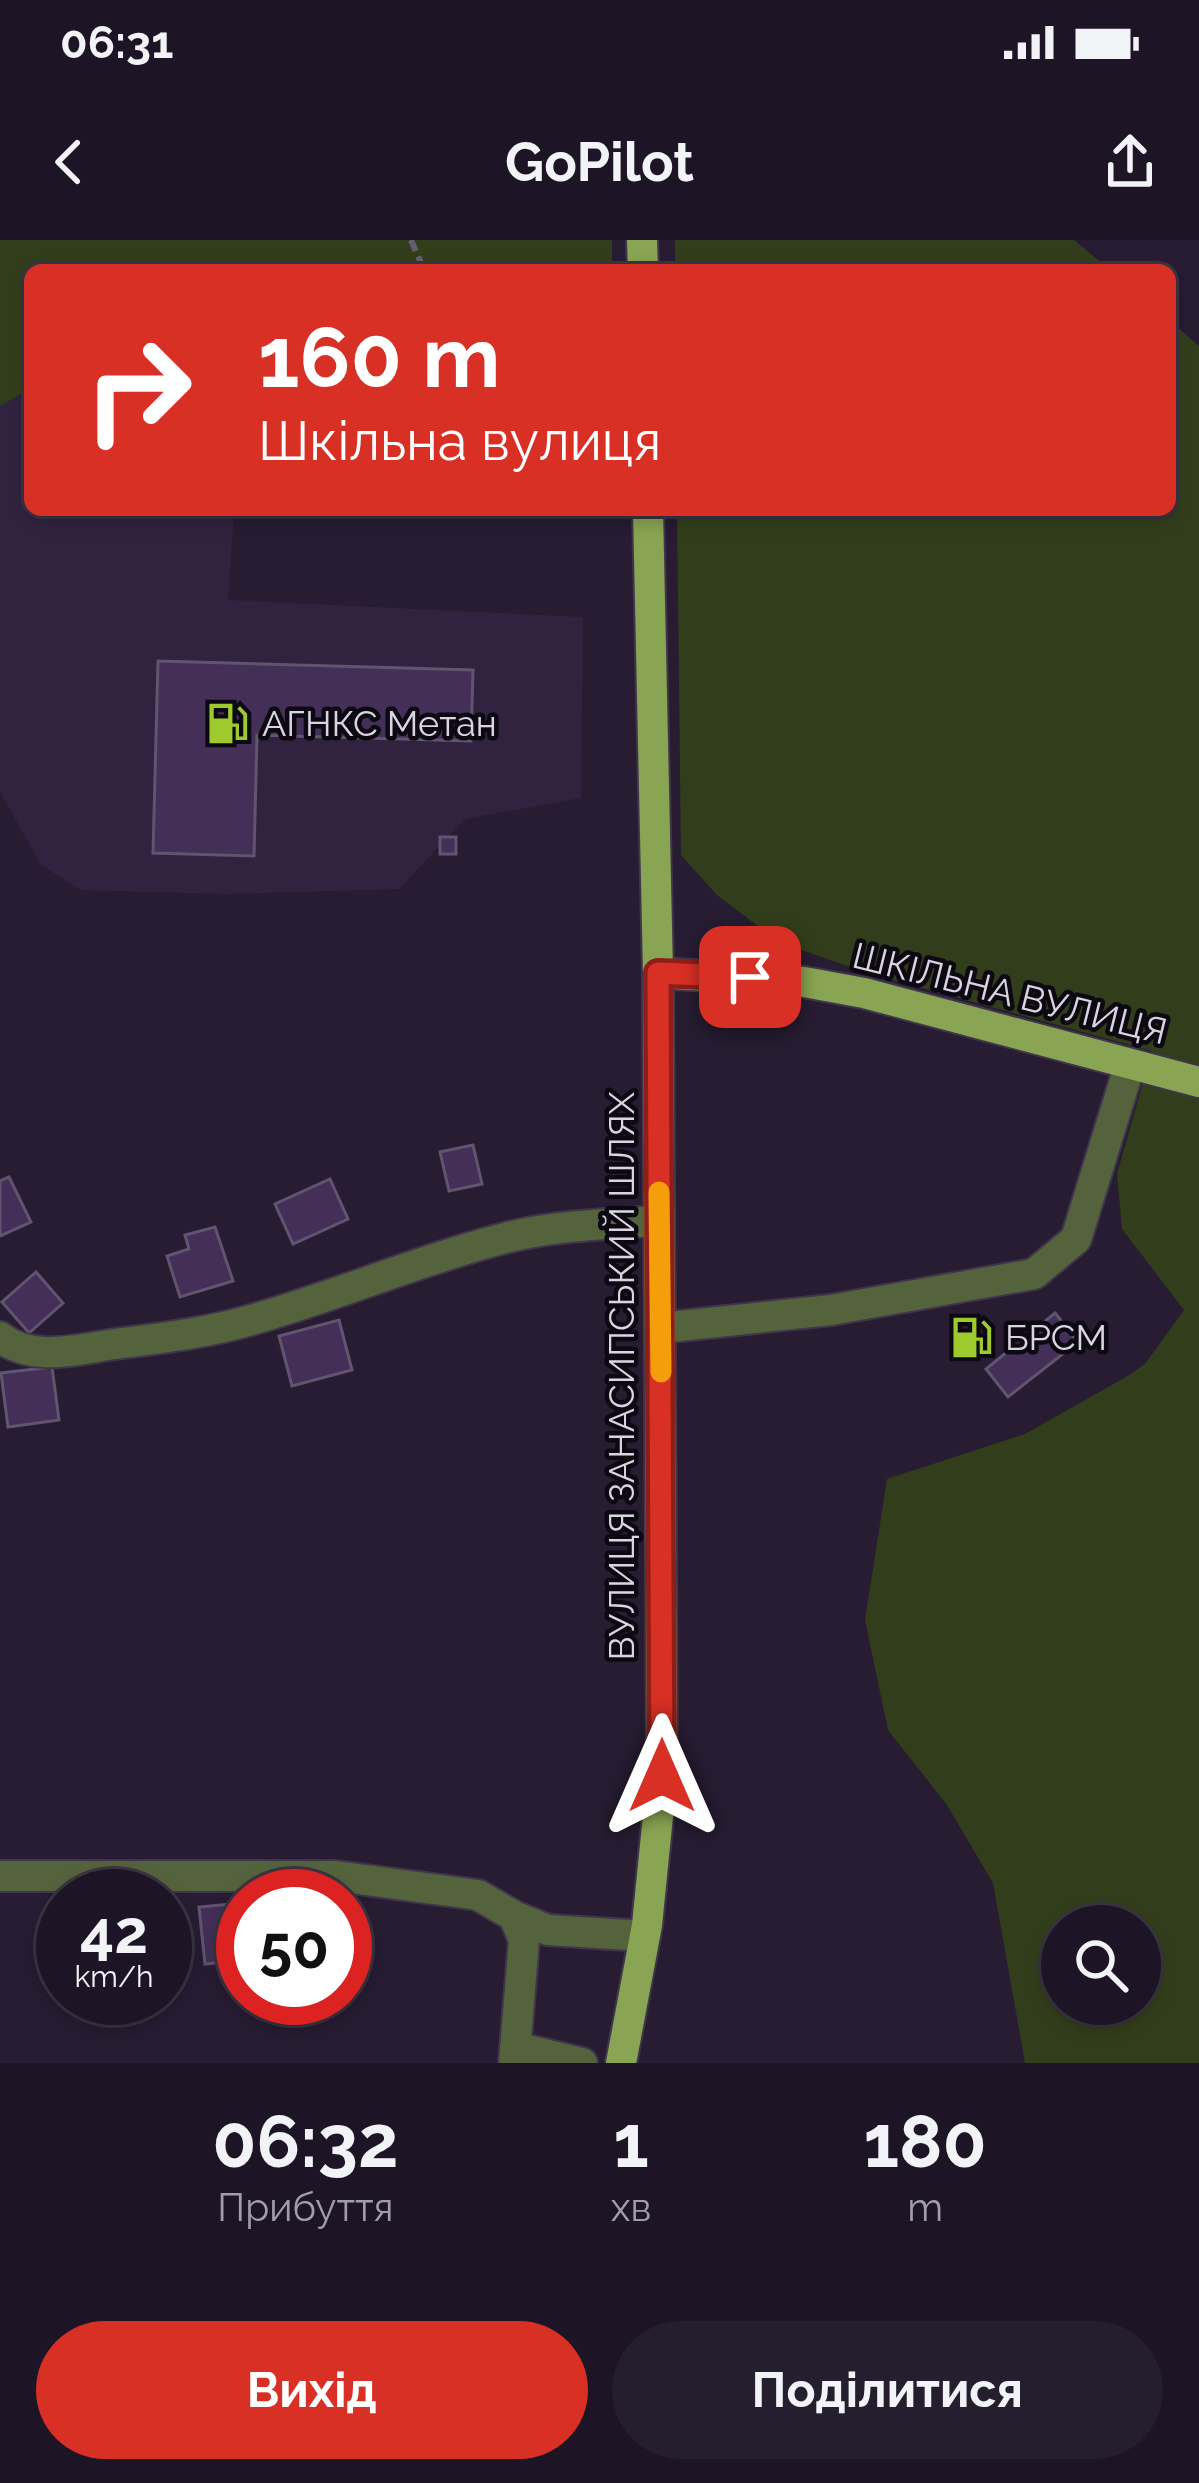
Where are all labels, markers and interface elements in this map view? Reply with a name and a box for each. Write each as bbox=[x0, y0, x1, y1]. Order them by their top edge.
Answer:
text: 06:31 bbox=[60, 16, 173, 69]
icon: back bbox=[36, 129, 102, 195]
icon: share bbox=[1097, 129, 1163, 195]
text: GoPilot bbox=[505, 130, 694, 194]
text: 160 m bbox=[258, 308, 500, 407]
icon: right bbox=[60, 312, 216, 468]
text: Шкільна вулиця bbox=[258, 409, 661, 473]
fuel station icon: АГНКС Метан bbox=[205, 700, 251, 746]
place label: АГНКС Метан bbox=[262, 702, 497, 744]
pin bbox=[699, 926, 801, 1028]
street label: ШКІЛЬНА ВУЛИЦЯ bbox=[849, 934, 1171, 1052]
icon: arrive bbox=[717, 944, 783, 1010]
street label: ВУЛИЦЯ ЗАНАСИПСЬКИЙ ШЛЯХ bbox=[600, 1091, 642, 1660]
fuel station icon: БРСМ bbox=[948, 1314, 994, 1360]
place label: БРСМ bbox=[1005, 1316, 1107, 1358]
position arrow bbox=[599, 1713, 725, 1839]
speed limit sign: 50 bbox=[216, 1869, 372, 2025]
text: 42 bbox=[80, 1897, 148, 1967]
map controls bbox=[1041, 1905, 1161, 2025]
button: search bbox=[1041, 1905, 1161, 2025]
text: km/h bbox=[74, 1959, 154, 1994]
text: 06:32 bbox=[212, 2099, 399, 2184]
text: 1 bbox=[613, 2099, 649, 2184]
text: 180 bbox=[864, 2099, 987, 2184]
text: Прибуття bbox=[217, 2184, 394, 2230]
text: хв bbox=[611, 2184, 651, 2230]
text: m bbox=[907, 2184, 943, 2230]
button: Вихід bbox=[36, 2321, 588, 2459]
button: Поділитися bbox=[612, 2321, 1163, 2459]

